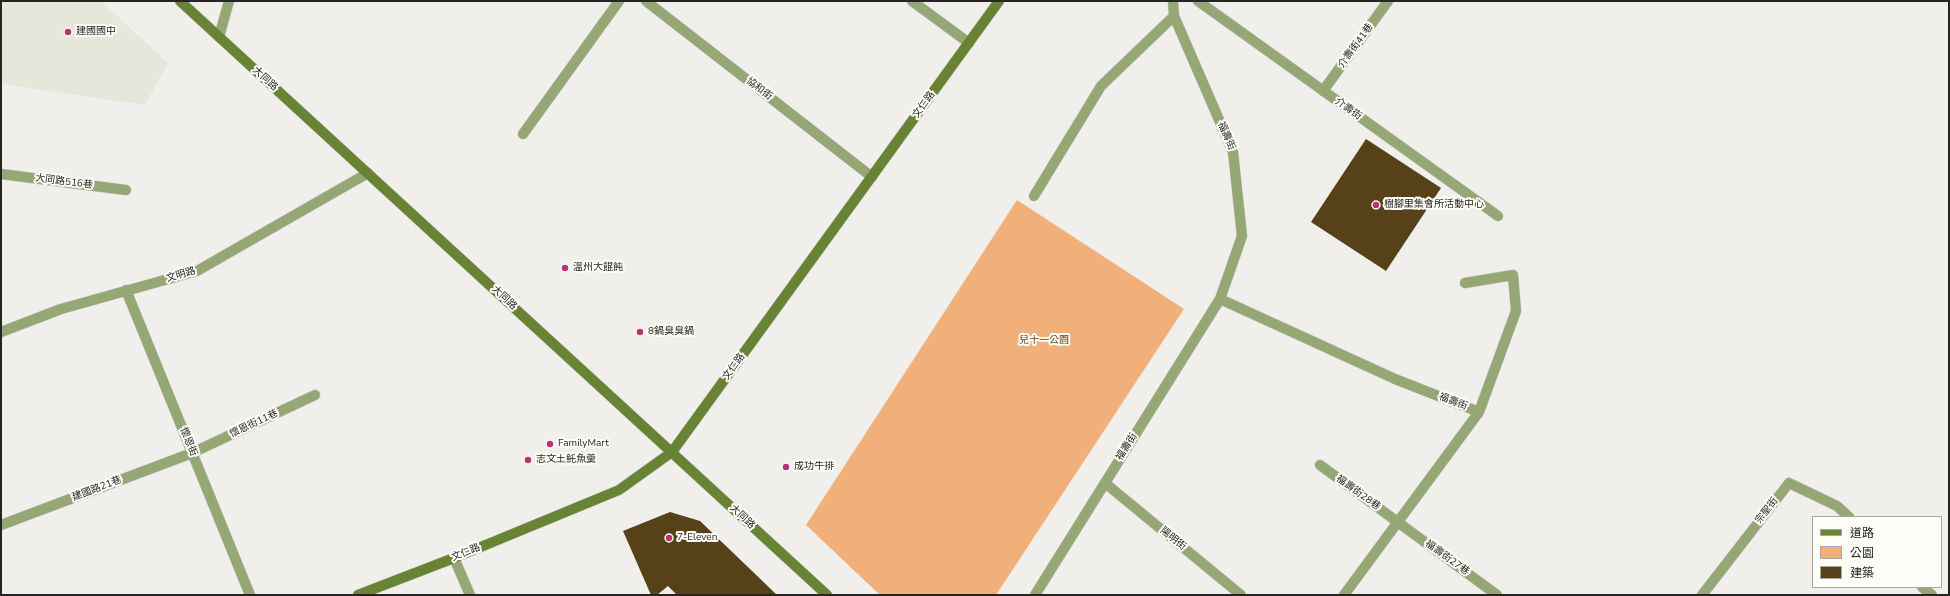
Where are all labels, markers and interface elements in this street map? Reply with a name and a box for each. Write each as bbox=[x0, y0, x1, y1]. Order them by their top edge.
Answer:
street label: 介壽街41巷 bbox=[1336, 21, 1376, 71]
place label: 建國國中 bbox=[76, 26, 116, 38]
marker: 建國國中 bbox=[63, 27, 73, 37]
street label: 大同路 bbox=[250, 65, 280, 93]
street label: 協和街 bbox=[743, 75, 775, 103]
street label: 文仁路 bbox=[910, 89, 938, 121]
street label: 介壽街 bbox=[1332, 95, 1364, 123]
street label: 福壽街 bbox=[1215, 120, 1237, 152]
street label: 大同路516巷 bbox=[34, 173, 94, 191]
place label: 樹腳里集會所活動中心 bbox=[1384, 199, 1484, 211]
marker: 樹腳里集會所活動中心 bbox=[1371, 200, 1381, 210]
place label: 溫州大餛飩 bbox=[573, 262, 623, 274]
marker: 溫州大餛飩 bbox=[560, 263, 570, 273]
street label: 文明路 bbox=[165, 265, 197, 285]
street label: 大同路 bbox=[489, 283, 519, 313]
place label: 8鍋臭臭鍋 bbox=[648, 326, 694, 338]
marker: 8鍋臭臭鍋 bbox=[635, 327, 645, 337]
park label: 兒十一公園 bbox=[1019, 335, 1069, 347]
street label: 文仁路 bbox=[720, 351, 748, 383]
street label: 福壽街 bbox=[1437, 391, 1469, 413]
street label: 懷恩街11巷 bbox=[228, 408, 280, 440]
street label: 懷恩街 bbox=[177, 426, 199, 458]
street label: 福壽街 bbox=[1114, 431, 1140, 463]
place label: FamilyMart bbox=[558, 438, 609, 450]
marker: FamilyMart bbox=[545, 439, 555, 449]
place label: 志文土魠魚羹 bbox=[536, 454, 596, 466]
marker: 志文土魠魚羹 bbox=[523, 455, 533, 465]
place label: 成功牛排 bbox=[794, 461, 834, 473]
marker: 成功牛排 bbox=[781, 462, 791, 472]
street label: 福壽街28巷 bbox=[1333, 473, 1383, 513]
street label: 建國路21巷 bbox=[71, 474, 123, 504]
street label: 宗聖街 bbox=[1753, 495, 1781, 527]
street label: 大同路 bbox=[727, 502, 757, 532]
legend bbox=[1812, 516, 1942, 588]
street label: 陽明街 bbox=[1158, 525, 1188, 553]
text: 道路 bbox=[1850, 525, 1874, 541]
place label: 7-Eleven bbox=[677, 532, 717, 544]
marker: 7-Eleven bbox=[664, 533, 674, 543]
street label: 福壽街27巷 bbox=[1422, 538, 1472, 578]
street label: 文仁路 bbox=[450, 542, 482, 564]
text: 公園 bbox=[1850, 545, 1874, 561]
text: 建築 bbox=[1850, 565, 1874, 581]

